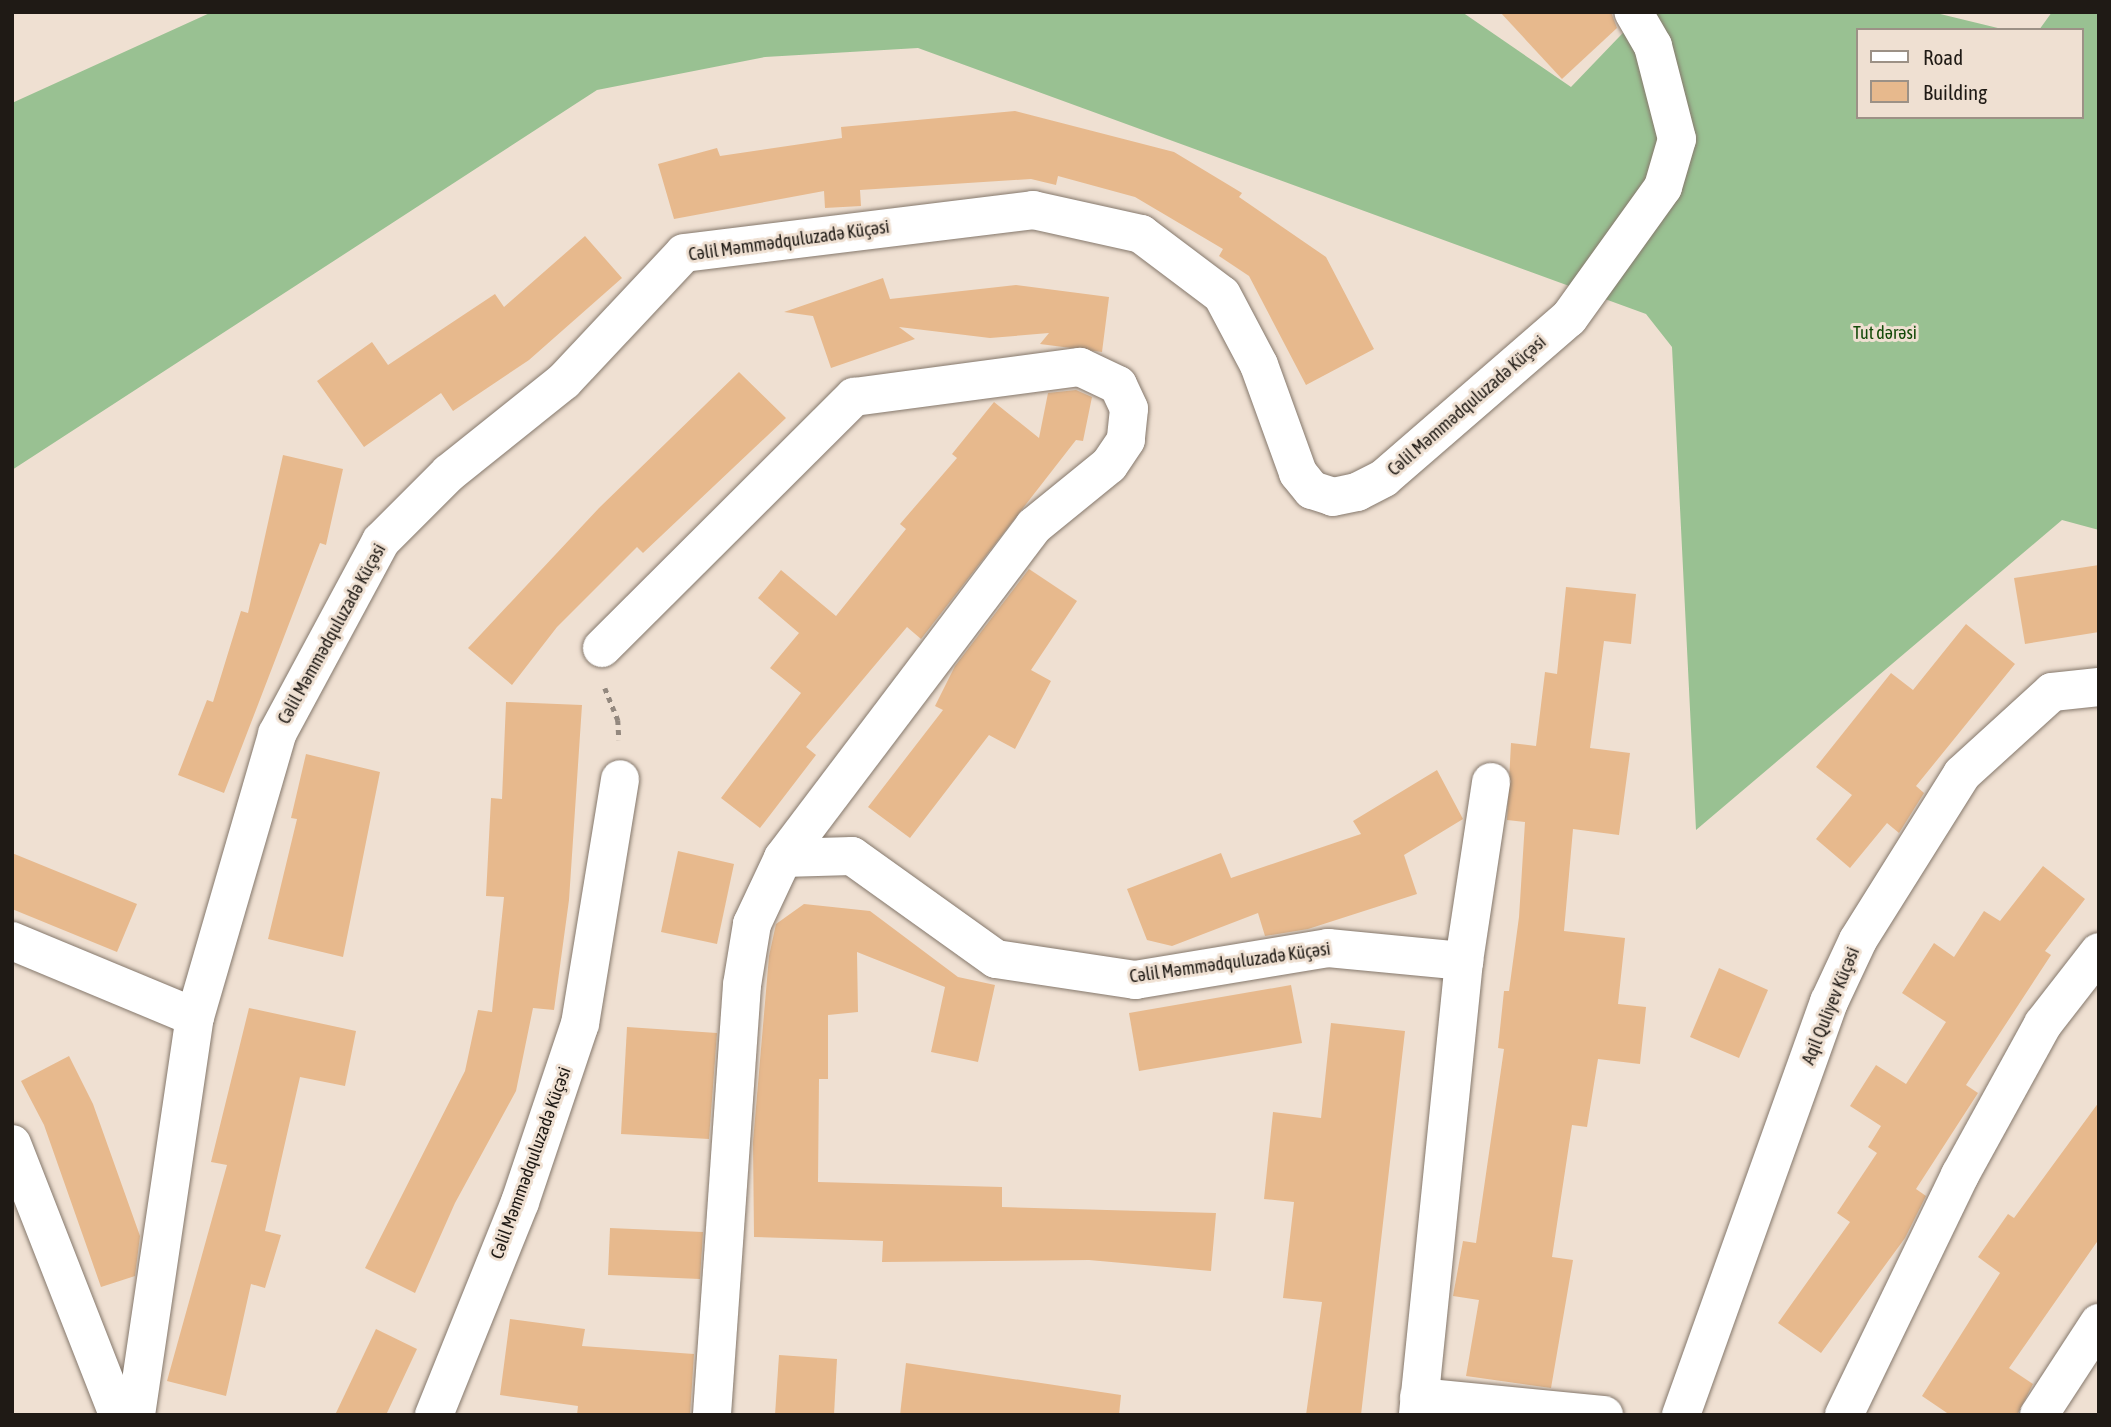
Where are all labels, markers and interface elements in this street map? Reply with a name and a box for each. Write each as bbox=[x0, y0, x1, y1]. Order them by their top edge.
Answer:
legend bbox=[1856, 28, 2083, 119]
text: Road bbox=[1923, 45, 1963, 69]
text: Building bbox=[1923, 80, 1987, 104]
street label: Cəlil Məmmədquluzadə Küçəsi bbox=[687, 216, 891, 266]
park label: Tut dərəsi bbox=[1853, 322, 1917, 344]
street label: Cəlil Məmmədquluzadə Küçəsi bbox=[1383, 331, 1551, 481]
street label: Cəlil Məmmədquluzadə Küçəsi bbox=[273, 540, 391, 728]
street label: Cəlil Məmmədquluzadə Küçəsi bbox=[1128, 938, 1332, 988]
street label: Aqil Quliyev Küçəsi bbox=[1798, 944, 1864, 1068]
street label: Cəlil Məmmədquluzadə Küçəsi bbox=[486, 1064, 576, 1262]

